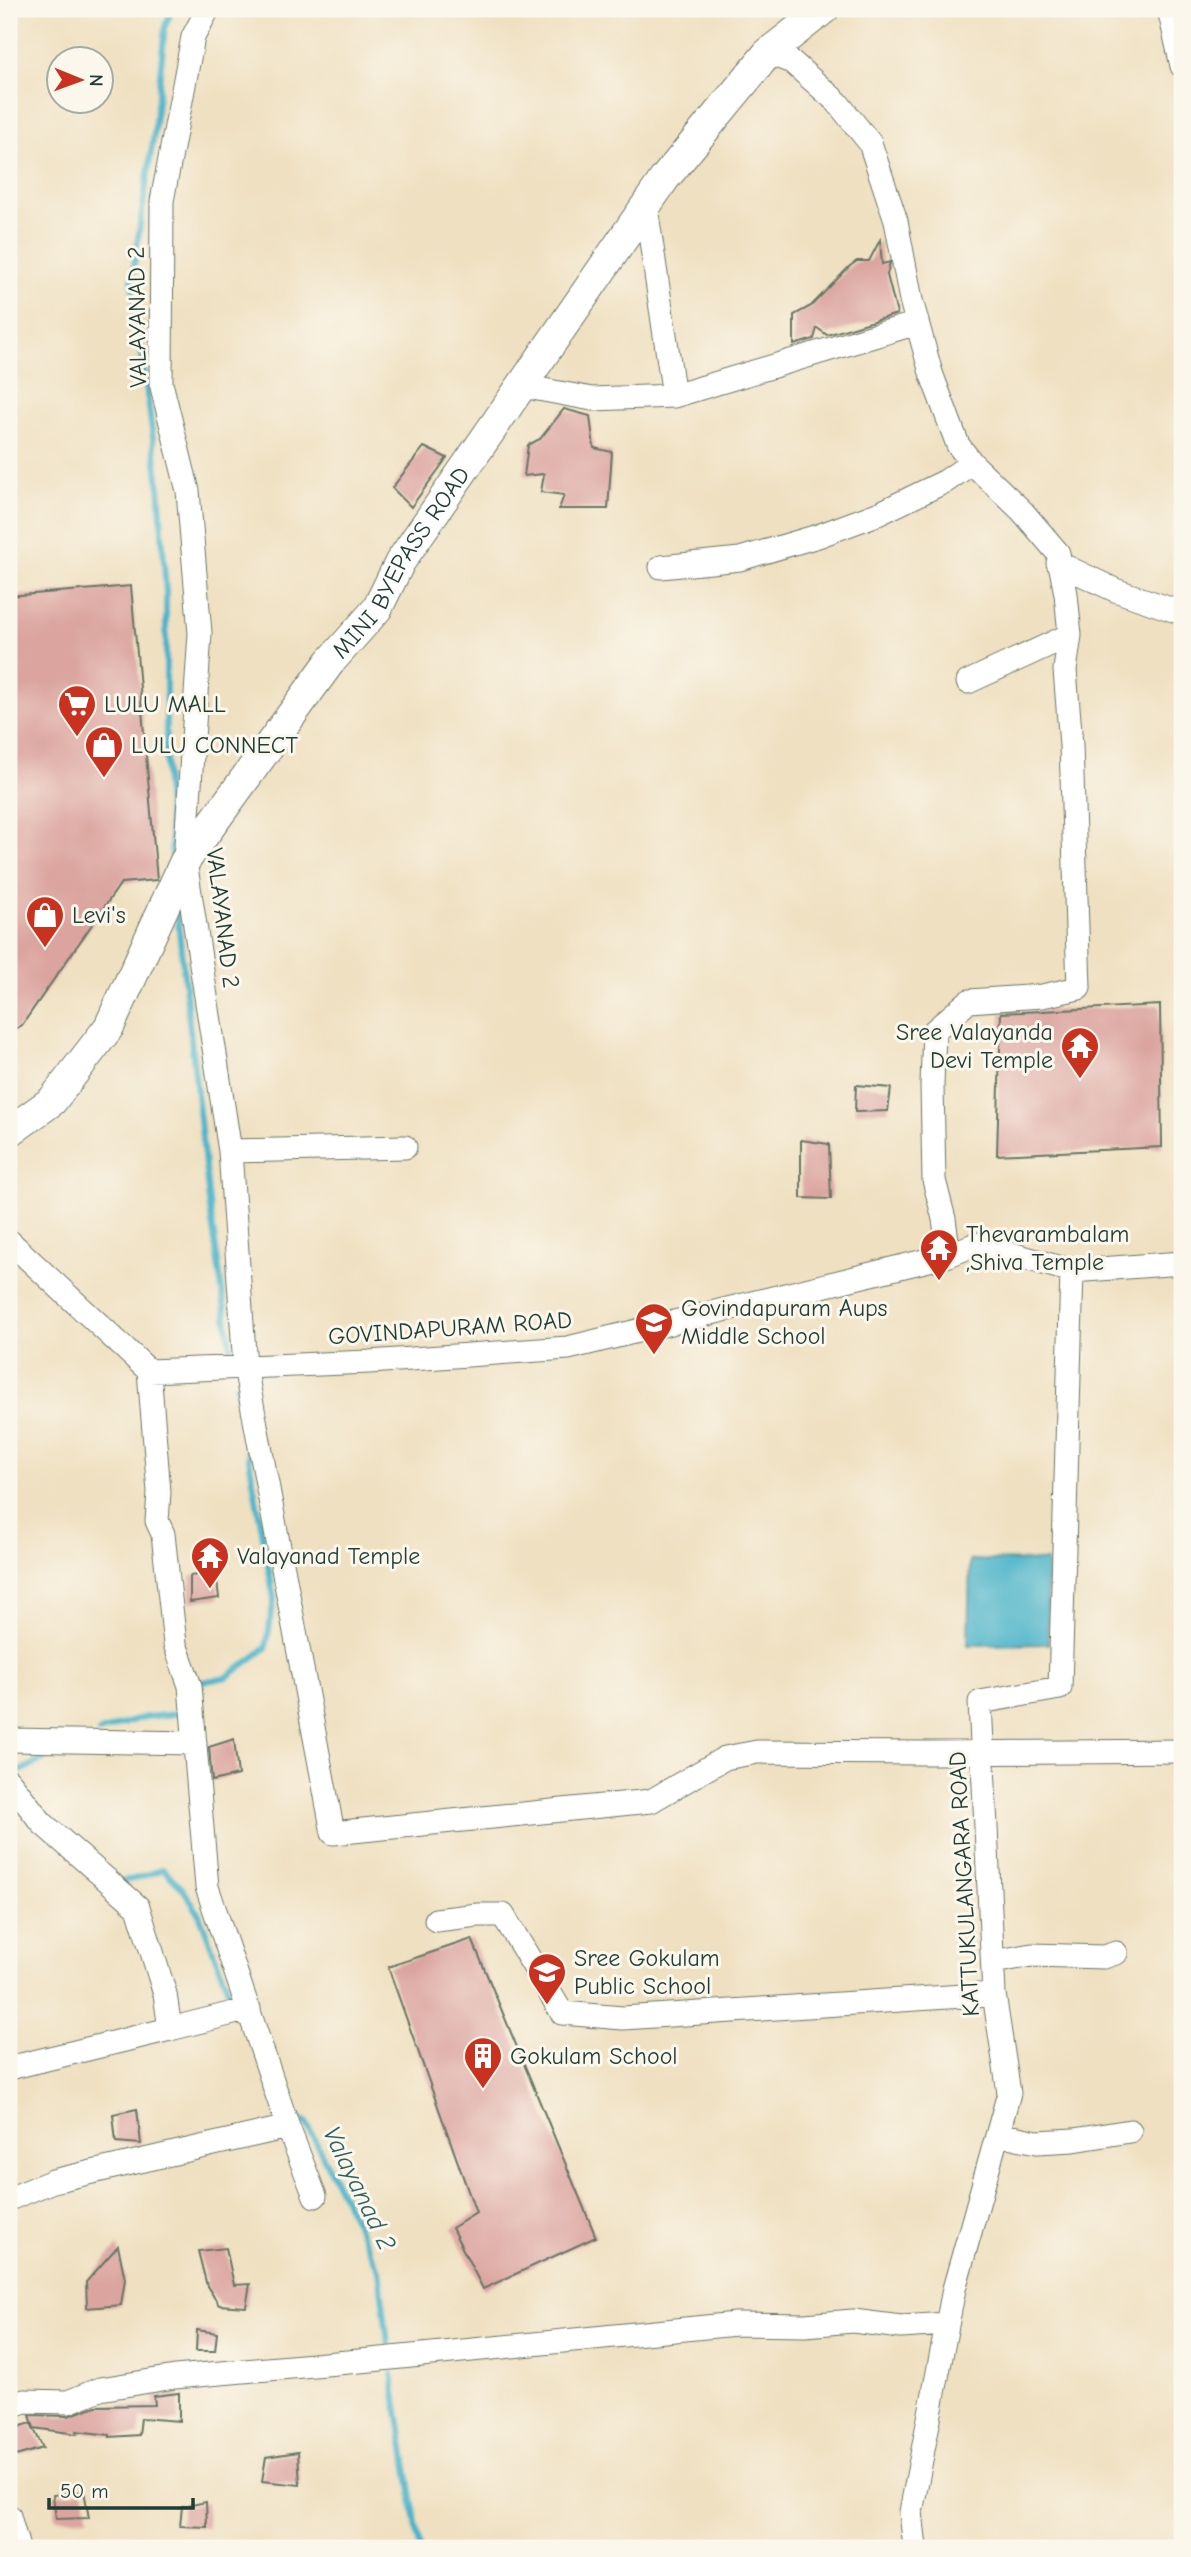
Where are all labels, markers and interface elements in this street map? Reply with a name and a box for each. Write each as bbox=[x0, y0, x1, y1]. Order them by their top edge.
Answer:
north arrow bbox=[46, 46, 116, 116]
text: N bbox=[85, 74, 107, 87]
street label: VALAYANAD 2 bbox=[122, 246, 152, 388]
street label: MINI BYEPASS ROAD bbox=[326, 461, 476, 664]
supermarket icon: LULU MALL bbox=[56, 683, 98, 738]
place label: LULU MALL bbox=[104, 690, 226, 718]
shop icon: LULU CONNECT bbox=[83, 724, 125, 779]
place label: LULU CONNECT bbox=[131, 731, 298, 759]
street label: VALAYANAD 2 bbox=[201, 846, 245, 990]
shop icon: Levi's bbox=[24, 894, 66, 949]
place label: Levi's bbox=[72, 901, 126, 929]
place label: Sree Valayanda Devi Temple bbox=[896, 1018, 1053, 1074]
temple icon: Sree Valayanda Devi Temple bbox=[1059, 1025, 1101, 1080]
place label: Thevarambalam ,Shiva Temple bbox=[966, 1220, 1129, 1276]
temple icon: Thevarambalam ,Shiva Temple bbox=[918, 1227, 960, 1282]
place label: Govindapuram Aups Middle School bbox=[681, 1294, 888, 1350]
school or university icon: Govindapuram Aups Middle School bbox=[633, 1301, 675, 1356]
street label: GOVINDAPURAM ROAD bbox=[327, 1306, 573, 1350]
temple icon: Valayanad Temple bbox=[189, 1535, 231, 1590]
place label: Valayanad Temple bbox=[237, 1542, 420, 1570]
street label: KATTUKULANGARA ROAD bbox=[943, 1751, 985, 2017]
place label: Sree Gokulam Public School bbox=[574, 1944, 720, 2000]
school or university icon: Sree Gokulam Public School bbox=[526, 1951, 568, 2006]
building icon: Gokulam School bbox=[462, 2035, 504, 2090]
place label: Gokulam School bbox=[510, 2042, 678, 2070]
water label: Valayanad 2 bbox=[316, 2122, 402, 2256]
scale bar bbox=[49, 2466, 192, 2510]
text: 50 m bbox=[60, 2479, 109, 2503]

